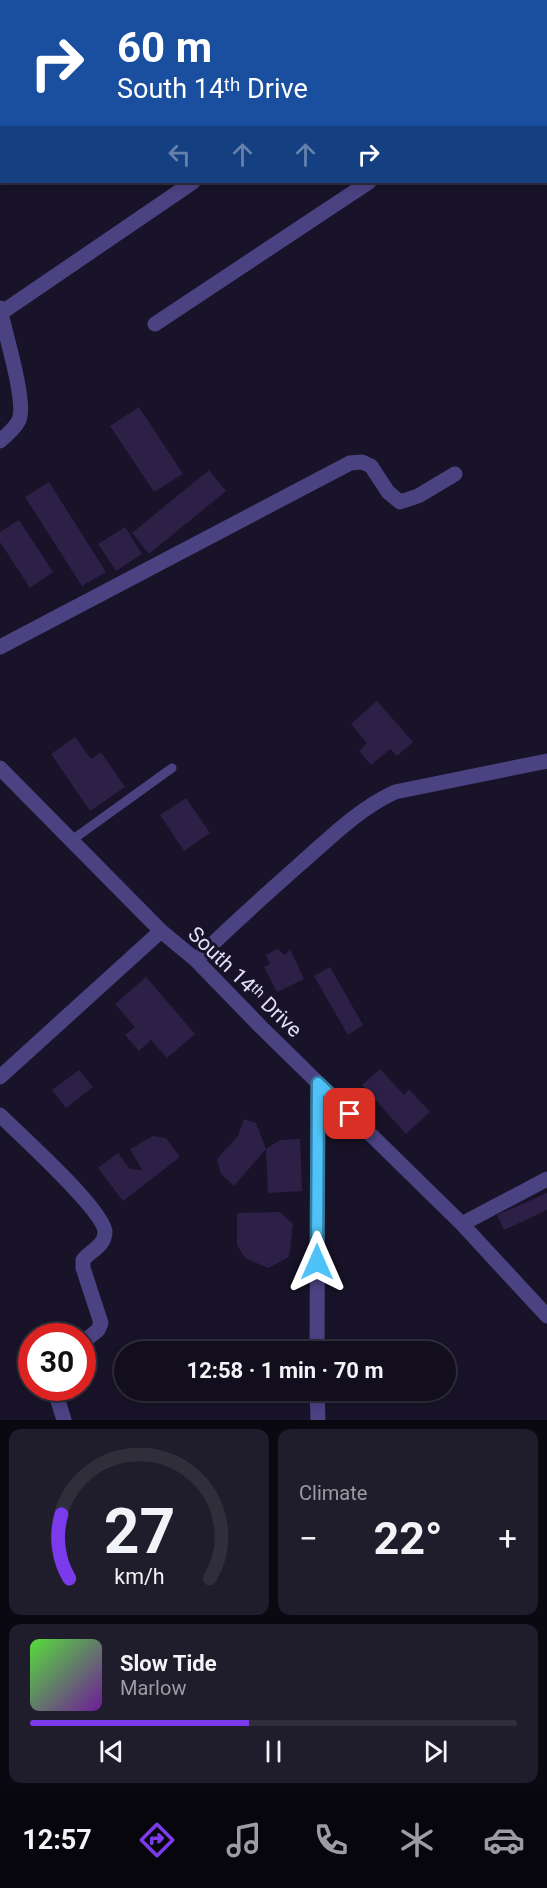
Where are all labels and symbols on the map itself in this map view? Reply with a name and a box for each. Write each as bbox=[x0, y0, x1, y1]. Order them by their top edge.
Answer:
street label: South 14ᵗʰ Drive bbox=[183, 922, 307, 1042]
pin bbox=[324, 1088, 375, 1139]
position arrow bbox=[285, 1230, 349, 1294]
speed limit sign: 30 bbox=[18, 1323, 96, 1401]

